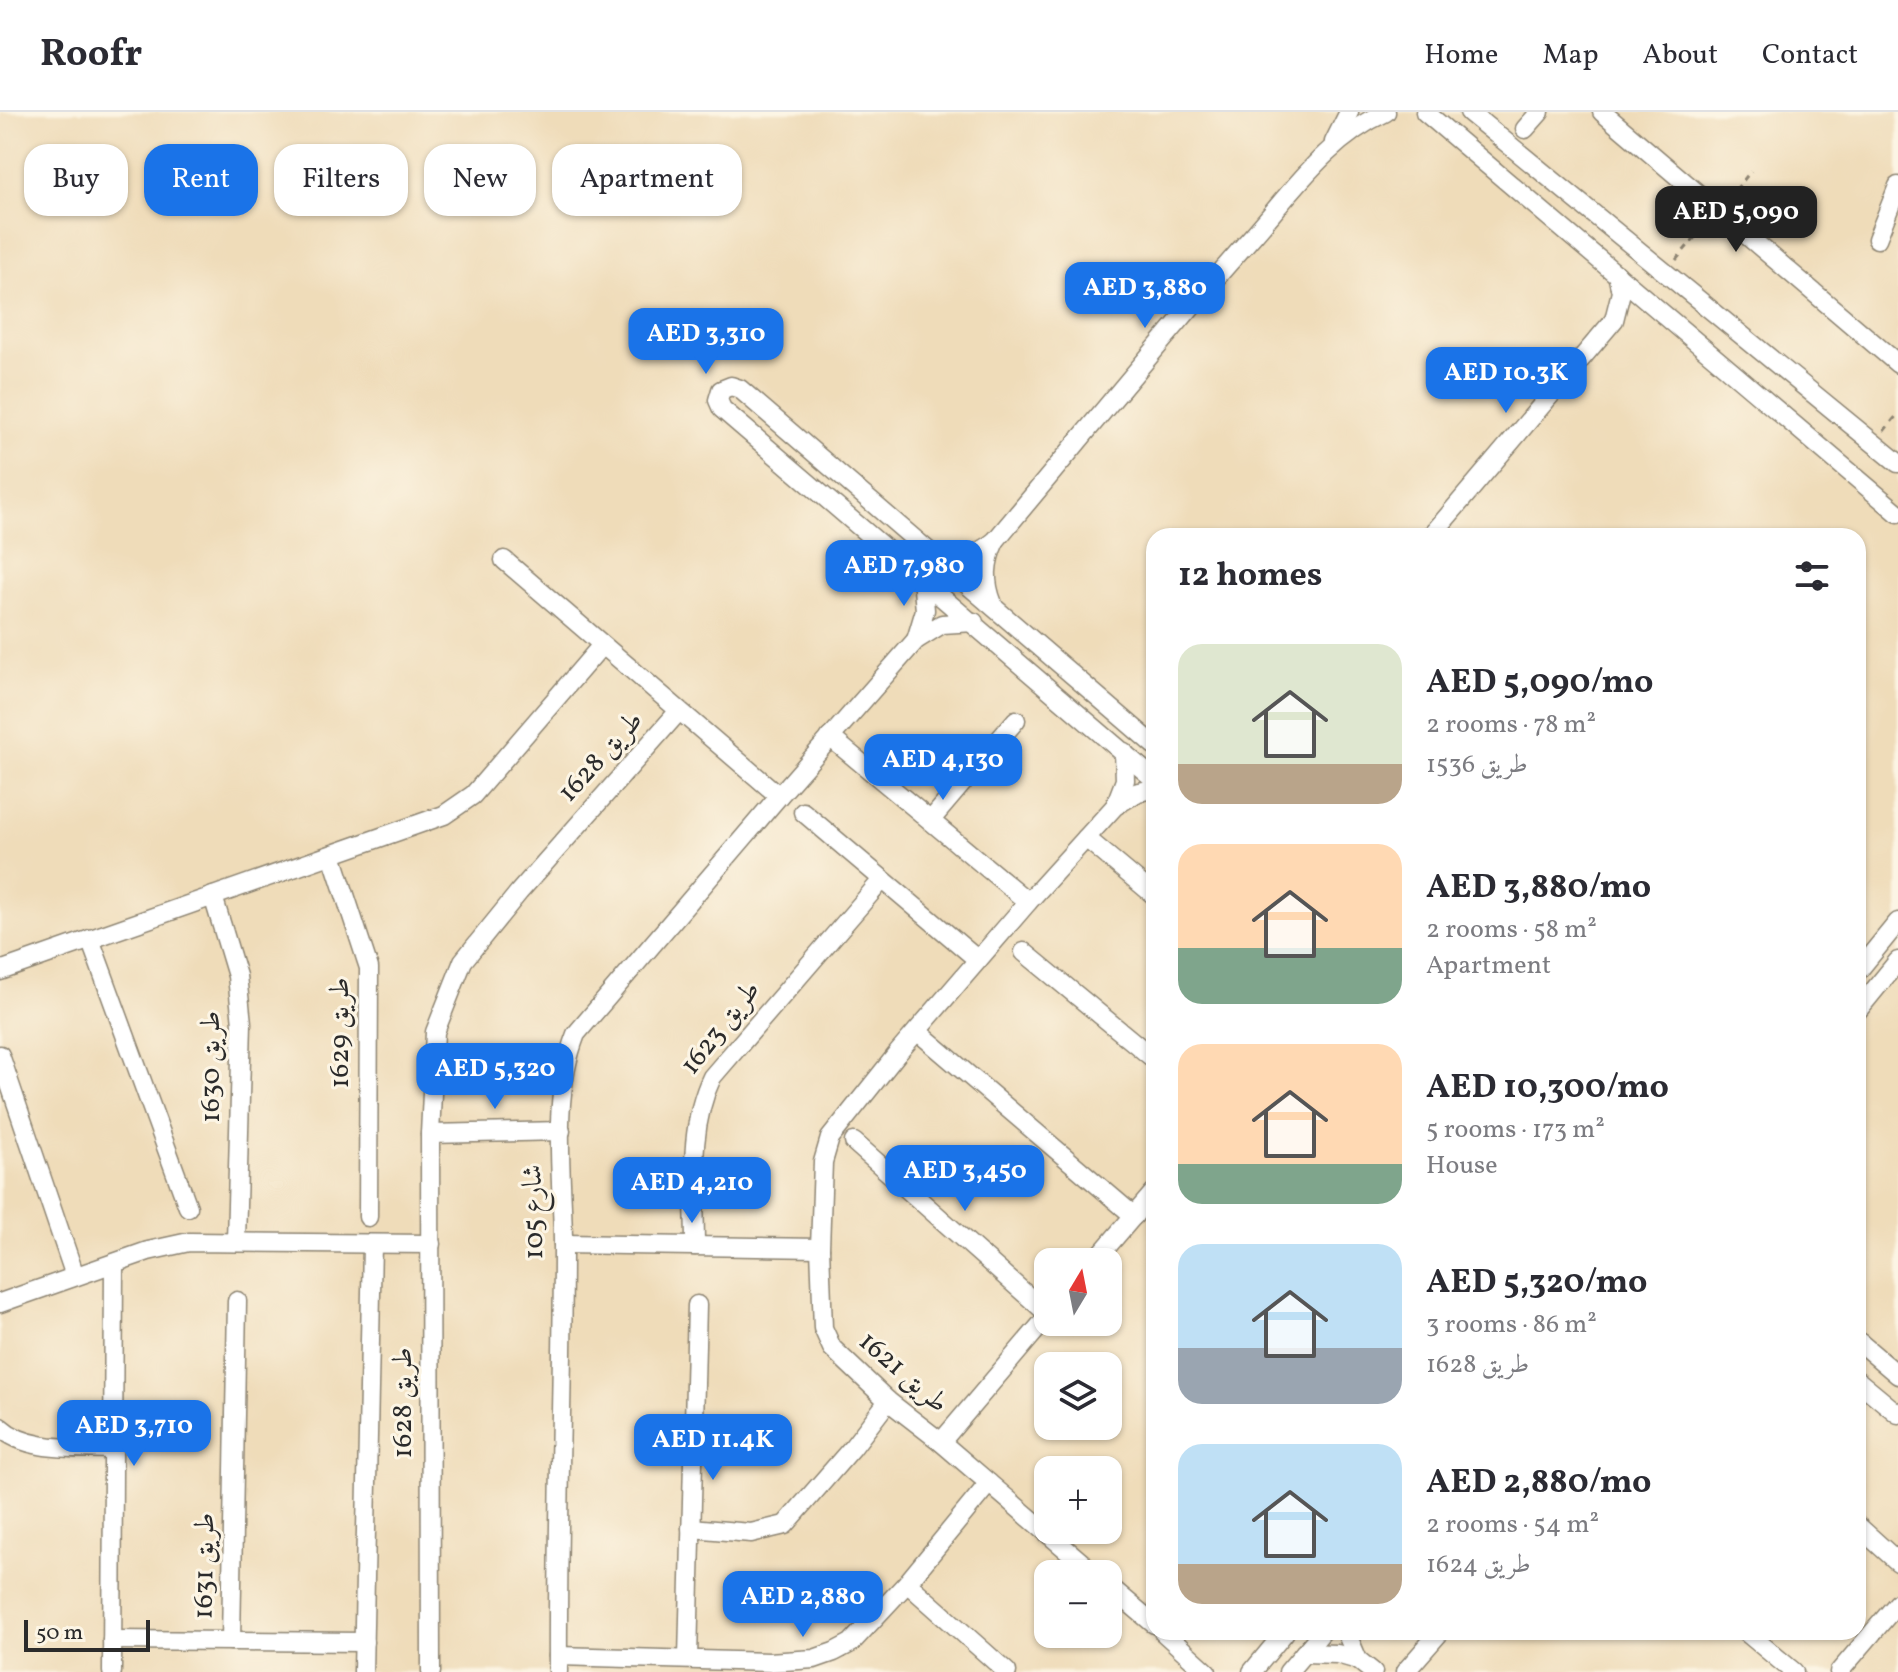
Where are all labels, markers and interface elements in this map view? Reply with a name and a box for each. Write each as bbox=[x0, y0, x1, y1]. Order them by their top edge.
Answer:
text: Roofr bbox=[40, 29, 142, 82]
text: Home bbox=[1424, 36, 1498, 75]
text: Map bbox=[1542, 36, 1598, 75]
text: About bbox=[1642, 36, 1718, 75]
text: Contact bbox=[1762, 36, 1858, 75]
chip: Buy bbox=[24, 144, 128, 216]
chip: Rent bbox=[144, 144, 258, 216]
chip: Filters bbox=[274, 144, 408, 216]
chip: New bbox=[424, 144, 536, 216]
chip: Apartment bbox=[552, 144, 742, 216]
pin: AED 5,090 bbox=[1644, 186, 1828, 254]
text: AED 5,090 bbox=[1673, 194, 1799, 230]
pin: AED 3,880 bbox=[1053, 262, 1237, 330]
text: AED 3,880 bbox=[1083, 270, 1207, 306]
pin: AED 3,310 bbox=[614, 308, 798, 376]
text: AED 3,310 bbox=[646, 316, 766, 352]
pin: AED 10.3K bbox=[1414, 347, 1598, 415]
text: AED 10.3K bbox=[1444, 355, 1568, 391]
pin: AED 7,980 bbox=[812, 540, 996, 608]
text: AED 7,980 bbox=[844, 548, 964, 584]
text: 12 homes bbox=[1178, 553, 1322, 600]
icon: filters bbox=[1790, 554, 1834, 598]
text: AED 5,090/mo bbox=[1426, 660, 1653, 707]
icon: home bbox=[1242, 676, 1338, 772]
street label: طريق 1628 bbox=[549, 703, 653, 811]
text: 2 rooms · 78 m² bbox=[1426, 707, 1596, 743]
pin: AED 4,130 bbox=[851, 734, 1035, 802]
text: AED 4,130 bbox=[882, 742, 1004, 778]
text: طريق 1536 bbox=[1426, 747, 1528, 783]
text: AED 3,880/mo bbox=[1426, 865, 1651, 912]
icon: home bbox=[1242, 876, 1338, 972]
text: 2 rooms · 58 m² bbox=[1426, 912, 1597, 948]
text: Apartment bbox=[1426, 948, 1551, 984]
street label: طريق 1623 bbox=[672, 972, 770, 1084]
street label: طريق 1629 bbox=[321, 977, 360, 1089]
street label: طريق 1630 bbox=[192, 1011, 231, 1123]
pin: AED 5,320 bbox=[403, 1043, 587, 1111]
text: AED 5,320 bbox=[434, 1051, 556, 1087]
text: AED 10,300/mo bbox=[1426, 1065, 1669, 1112]
icon: home bbox=[1242, 1076, 1338, 1172]
text: 5 rooms · 173 m² bbox=[1426, 1112, 1605, 1148]
pin: AED 3,450 bbox=[873, 1145, 1057, 1213]
text: House bbox=[1426, 1148, 1498, 1184]
text: AED 3,450 bbox=[903, 1153, 1027, 1189]
pin: AED 4,210 bbox=[600, 1157, 784, 1225]
street label: شارع 105 bbox=[514, 1164, 556, 1260]
text: AED 4,210 bbox=[631, 1165, 753, 1201]
north arrow bbox=[1034, 1248, 1122, 1336]
map controls bbox=[1034, 1248, 1122, 1648]
text: AED 5,320/mo bbox=[1426, 1260, 1647, 1307]
icon: home bbox=[1242, 1276, 1338, 1372]
text: 3 rooms · 86 m² bbox=[1426, 1307, 1597, 1343]
street label: طريق 1621 bbox=[850, 1323, 956, 1423]
street label: طريق 1628 bbox=[384, 1347, 423, 1459]
text: طريق 1628 bbox=[1426, 1347, 1529, 1383]
button: layers bbox=[1034, 1352, 1122, 1440]
pin: AED 3,710 bbox=[42, 1400, 226, 1468]
text: AED 3,710 bbox=[75, 1408, 193, 1444]
pin: AED 11.4K bbox=[621, 1414, 805, 1482]
text: AED 11.4K bbox=[652, 1422, 774, 1458]
button: + bbox=[1034, 1456, 1122, 1544]
text: AED 2,880/mo bbox=[1426, 1460, 1652, 1507]
icon: home bbox=[1242, 1476, 1338, 1572]
text: 2 rooms · 54 m² bbox=[1426, 1507, 1599, 1543]
street label: طريق 1631 bbox=[185, 1512, 225, 1620]
text: طريق 1624 bbox=[1426, 1547, 1531, 1583]
button: − bbox=[1034, 1560, 1122, 1648]
pin: AED 2,880 bbox=[711, 1571, 895, 1639]
text: AED 2,880 bbox=[741, 1579, 865, 1615]
scale bar bbox=[24, 1616, 150, 1652]
text: 50 m bbox=[36, 1618, 83, 1649]

